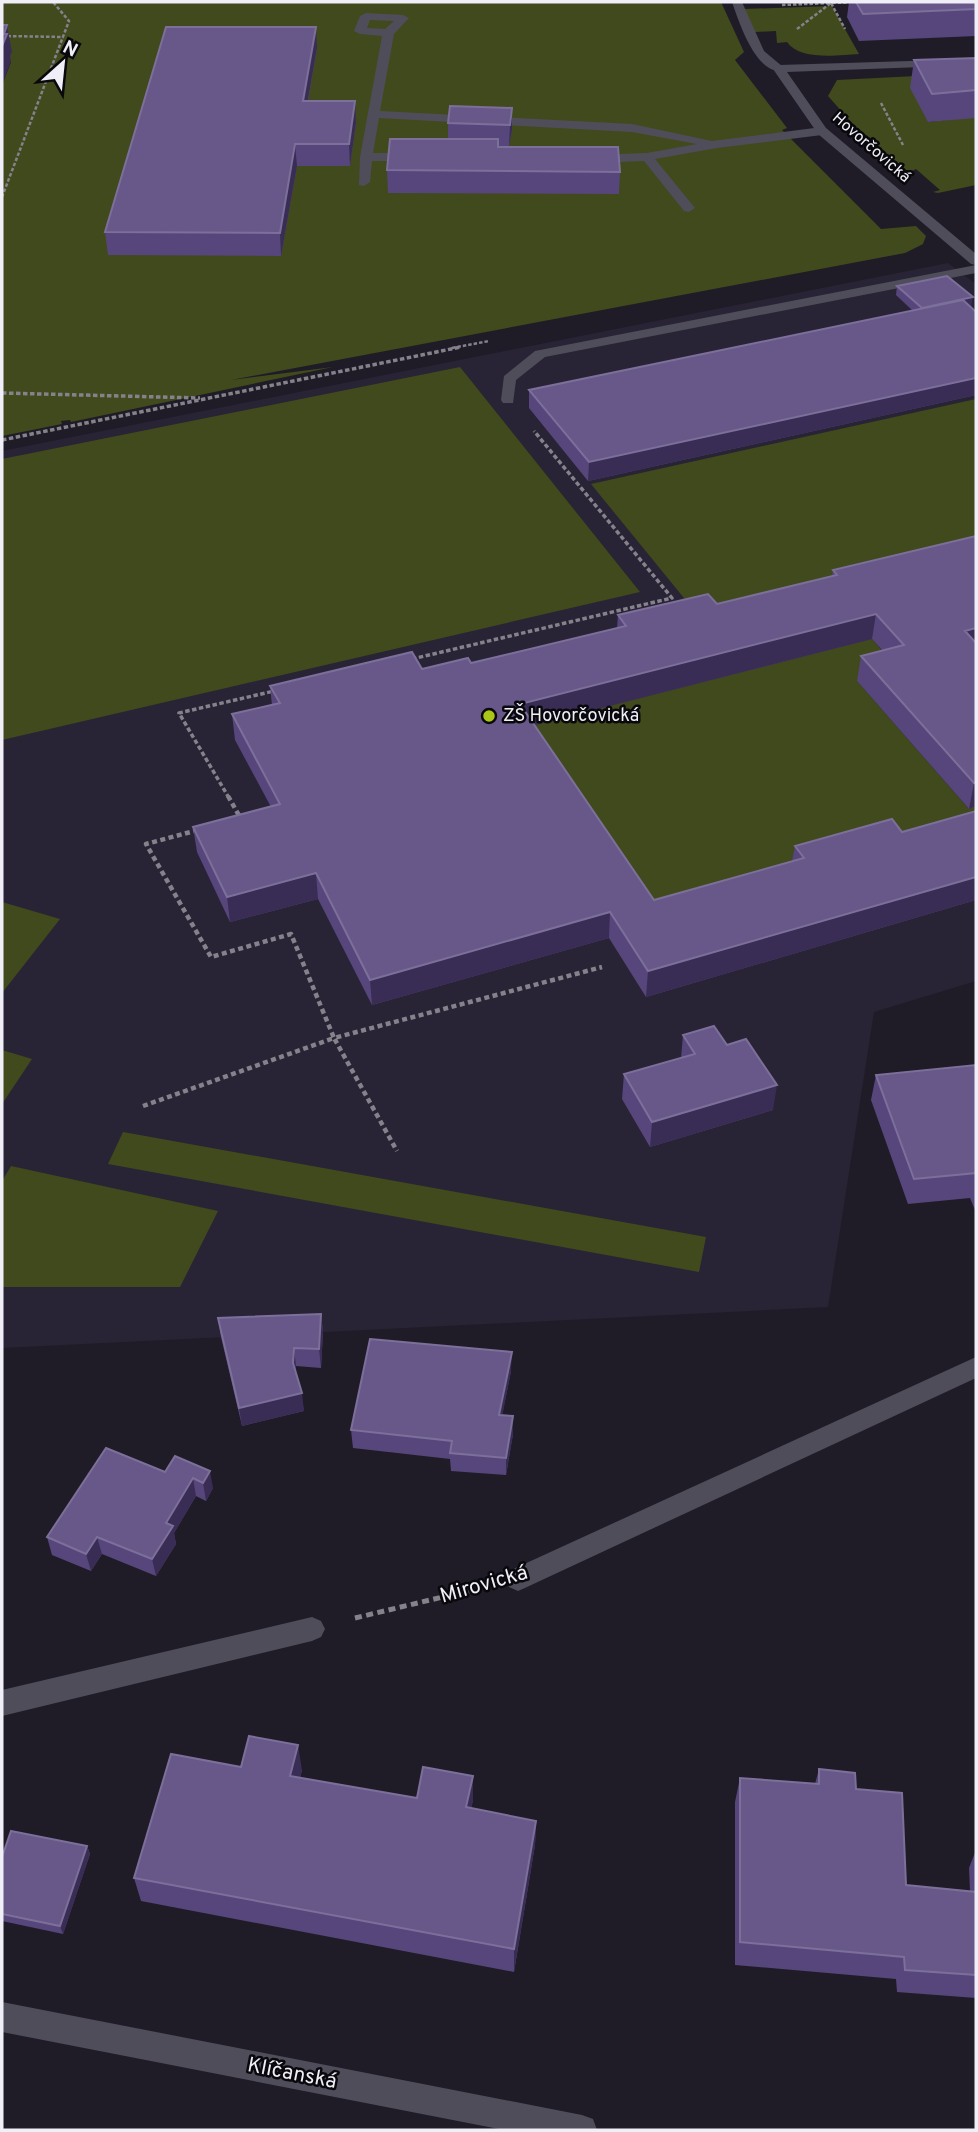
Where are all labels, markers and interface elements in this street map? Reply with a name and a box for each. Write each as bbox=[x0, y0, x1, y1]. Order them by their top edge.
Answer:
north arrow bbox=[28, 28, 98, 98]
text: N bbox=[58, 36, 81, 63]
street label: Hovorčovická bbox=[828, 108, 914, 188]
place label: ZŠ Hovorčovická bbox=[503, 703, 639, 728]
marker: ZŠ Hovorčovická bbox=[481, 708, 497, 724]
street label: Mirovická bbox=[437, 1560, 531, 1610]
street label: Klíčanská bbox=[245, 2052, 339, 2096]

